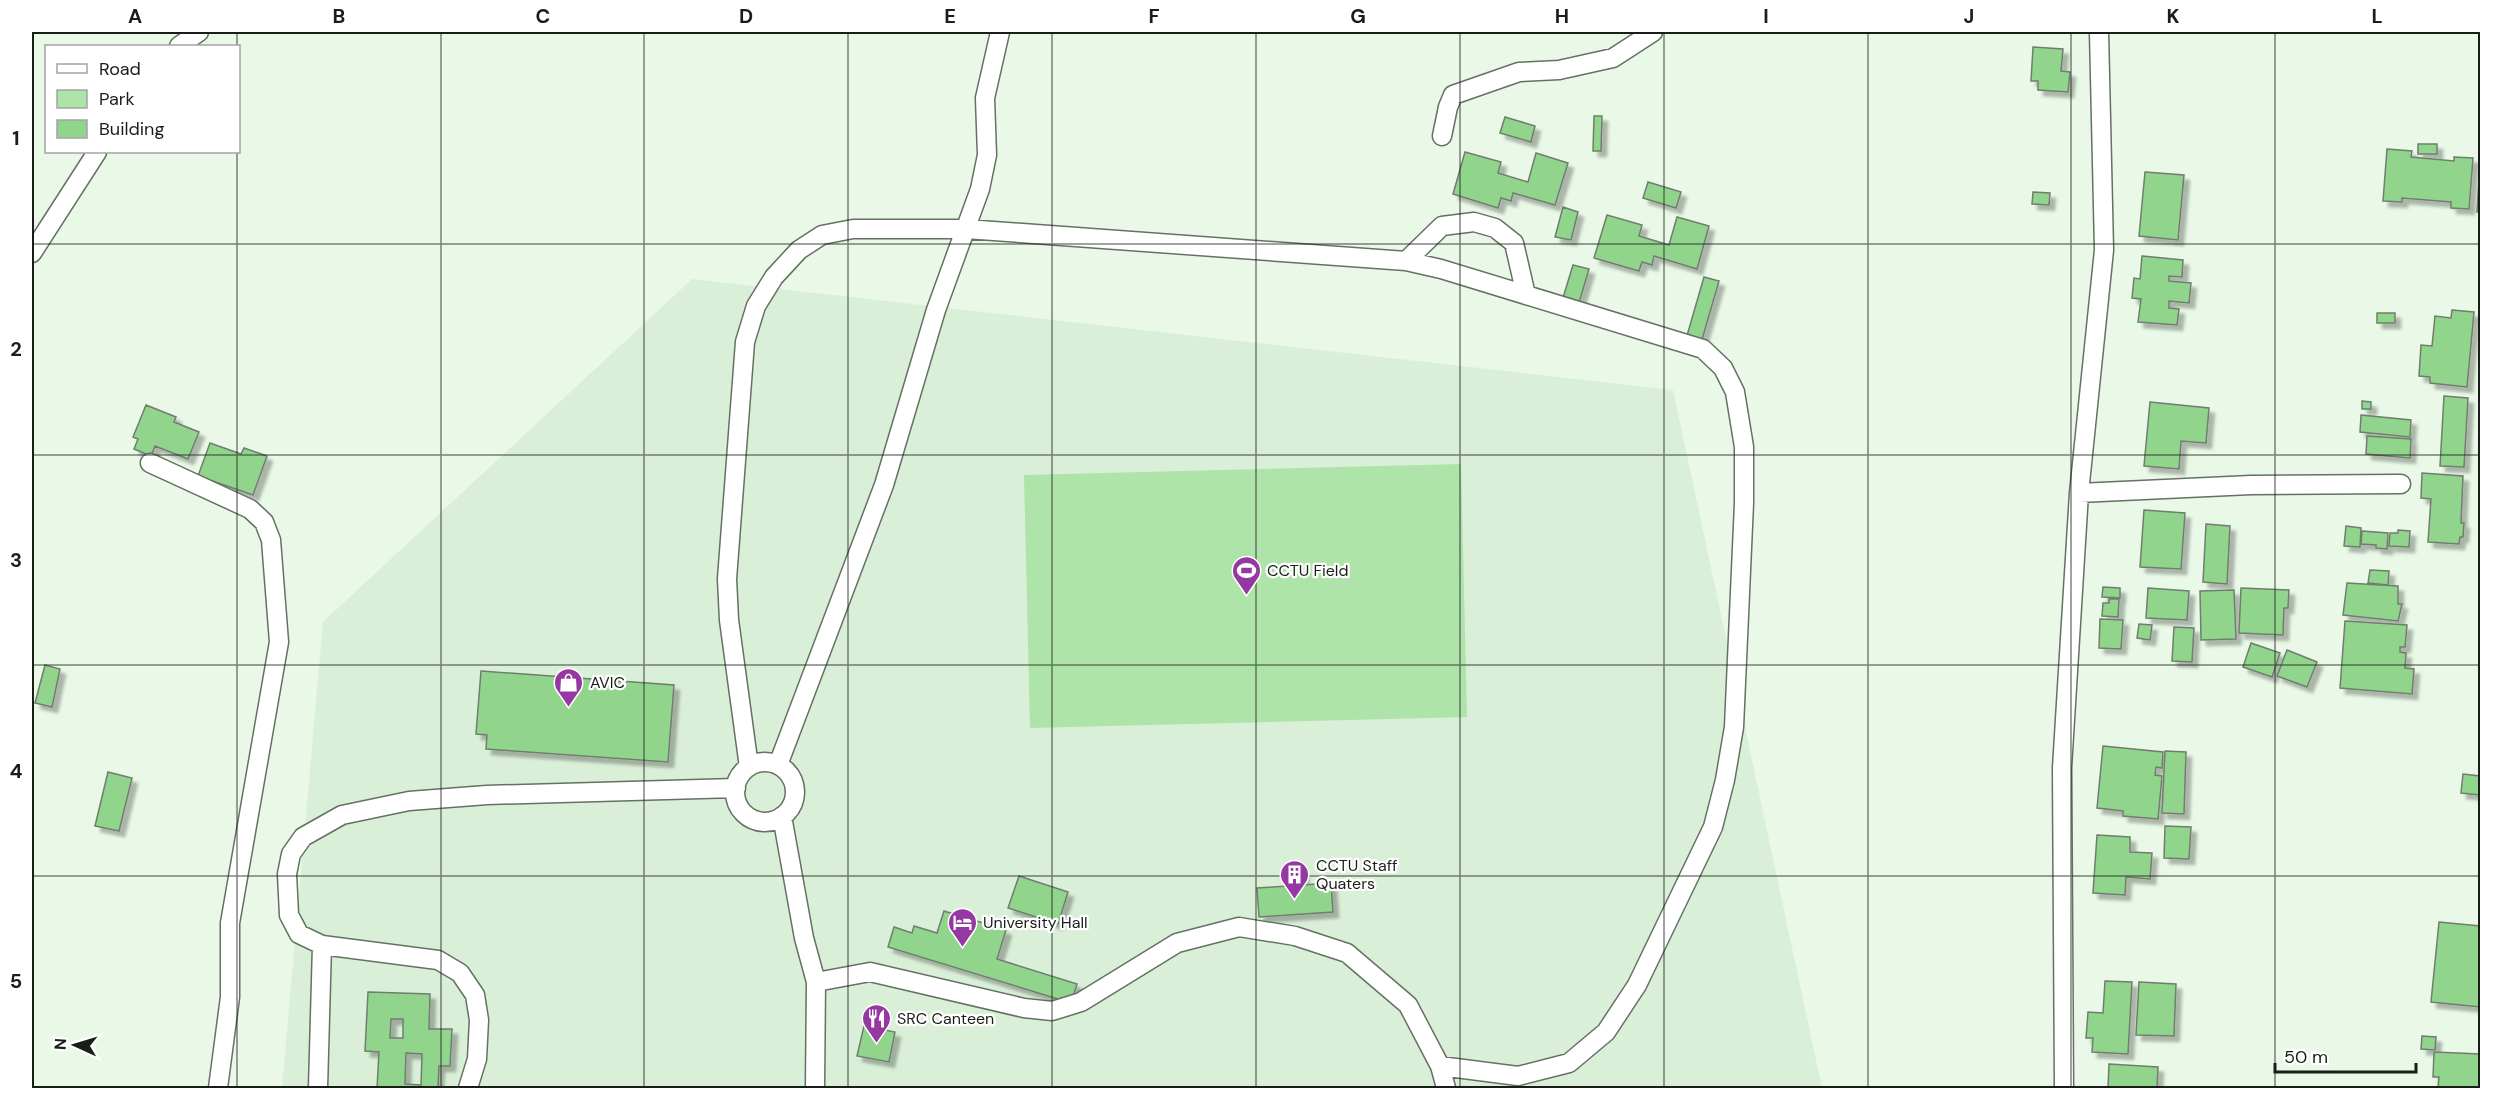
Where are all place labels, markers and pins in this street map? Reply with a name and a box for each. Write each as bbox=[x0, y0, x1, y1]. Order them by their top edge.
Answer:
sports icon: CCTU Field bbox=[1230, 554, 1262, 596]
place label: CCTU Field bbox=[1267, 560, 1348, 581]
shop icon: AVIC bbox=[553, 666, 585, 708]
place label: AVIC bbox=[590, 672, 625, 693]
place label: CCTU Staff Quaters bbox=[1316, 855, 1398, 894]
building icon: CCTU Staff Quaters bbox=[1279, 858, 1311, 900]
hotel icon: University Hall bbox=[946, 906, 978, 948]
place label: University Hall bbox=[983, 912, 1088, 933]
restaurant icon: SRC Canteen bbox=[860, 1002, 892, 1044]
place label: SRC Canteen bbox=[897, 1008, 994, 1029]

